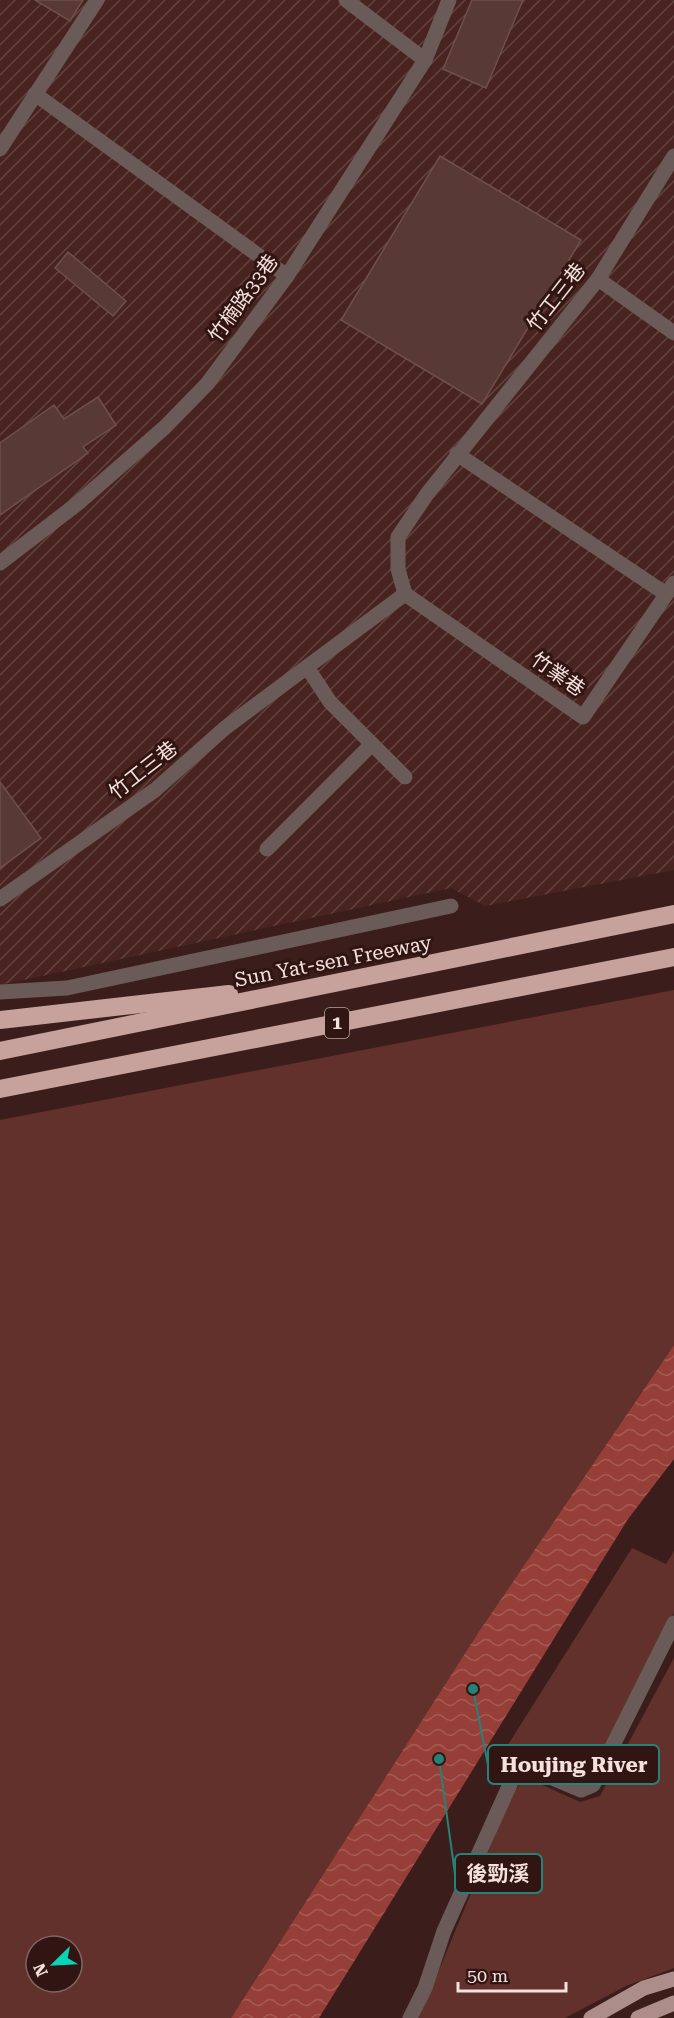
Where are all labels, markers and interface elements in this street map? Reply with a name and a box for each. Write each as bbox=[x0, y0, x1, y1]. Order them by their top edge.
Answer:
street label: 竹楠路33巷 bbox=[203, 250, 283, 346]
street label: 竹工三巷 bbox=[522, 258, 590, 336]
street label: 竹業巷 bbox=[527, 647, 589, 701]
street label: 竹工三巷 bbox=[104, 736, 182, 804]
street label: Sun Yat-sen Freeway bbox=[232, 930, 434, 992]
road number: 1 bbox=[325, 1008, 349, 1038]
callout: Houjing River bbox=[488, 1745, 659, 1784]
text: Houjing River bbox=[501, 1753, 648, 1777]
callout: 後勁溪 bbox=[455, 1854, 542, 1893]
text: 後勁溪 bbox=[467, 1862, 530, 1886]
north arrow bbox=[24, 1934, 84, 1994]
scale bar bbox=[458, 1955, 566, 1993]
text: N bbox=[30, 1960, 52, 1979]
text: 50 m bbox=[467, 1965, 508, 1986]

